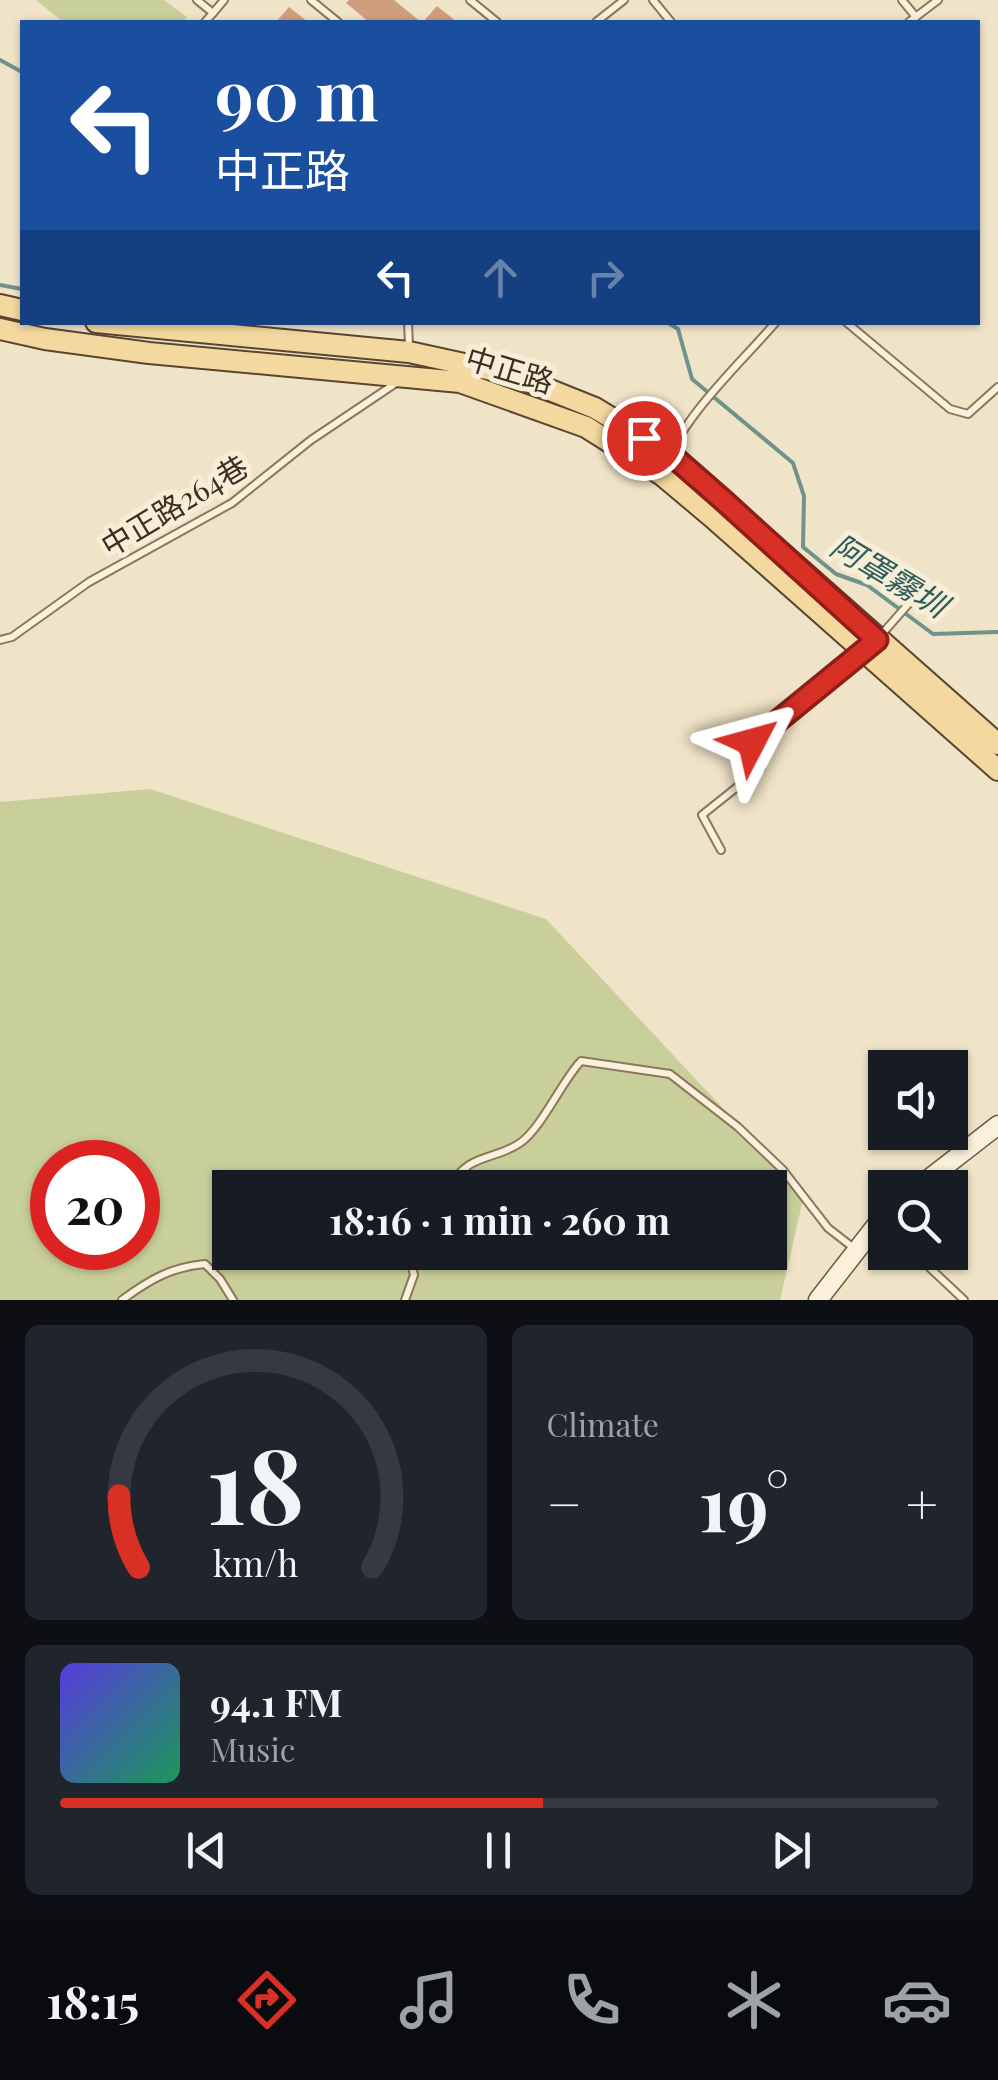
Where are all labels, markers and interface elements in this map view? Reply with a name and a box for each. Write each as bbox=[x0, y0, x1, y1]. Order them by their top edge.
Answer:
text: 90 m bbox=[215, 45, 379, 139]
icon: left bbox=[50, 60, 180, 190]
text: 中正路 bbox=[215, 138, 350, 198]
icon: left bbox=[368, 250, 423, 305]
icon: ahead bbox=[473, 250, 528, 305]
icon: right bbox=[578, 250, 633, 305]
street label: 中正路 bbox=[461, 337, 559, 401]
pin bbox=[602, 396, 687, 481]
icon: arrive bbox=[617, 411, 672, 466]
street label: 中正路264巷 bbox=[93, 445, 255, 565]
water label: 阿罩霧圳 bbox=[824, 523, 959, 627]
position arrow bbox=[700, 690, 804, 794]
map controls bbox=[868, 1050, 968, 1270]
button: sound bbox=[868, 1050, 968, 1150]
speed limit sign: 20 bbox=[30, 1140, 160, 1270]
button: search bbox=[868, 1170, 968, 1270]
text: 18:16 · 1 min · 260 m bbox=[329, 1194, 670, 1245]
text: Climate bbox=[547, 1402, 659, 1445]
text: 18 bbox=[207, 1412, 305, 1551]
text: 19° bbox=[699, 1451, 789, 1551]
text: − bbox=[547, 1465, 582, 1539]
text: + bbox=[906, 1465, 938, 1539]
text: km/h bbox=[213, 1538, 299, 1586]
text: 94.1 FM bbox=[210, 1676, 342, 1727]
text: Music bbox=[210, 1727, 295, 1770]
icon: previous bbox=[179, 1823, 234, 1878]
icon: pause bbox=[471, 1823, 526, 1878]
icon: next bbox=[764, 1823, 819, 1878]
icon: directions bbox=[232, 1965, 302, 2035]
icon: music bbox=[394, 1965, 464, 2035]
icon: phone bbox=[557, 1965, 627, 2035]
icon: climate bbox=[719, 1965, 789, 2035]
icon: car bbox=[882, 1965, 952, 2035]
text: 18:15 bbox=[46, 1970, 139, 2030]

